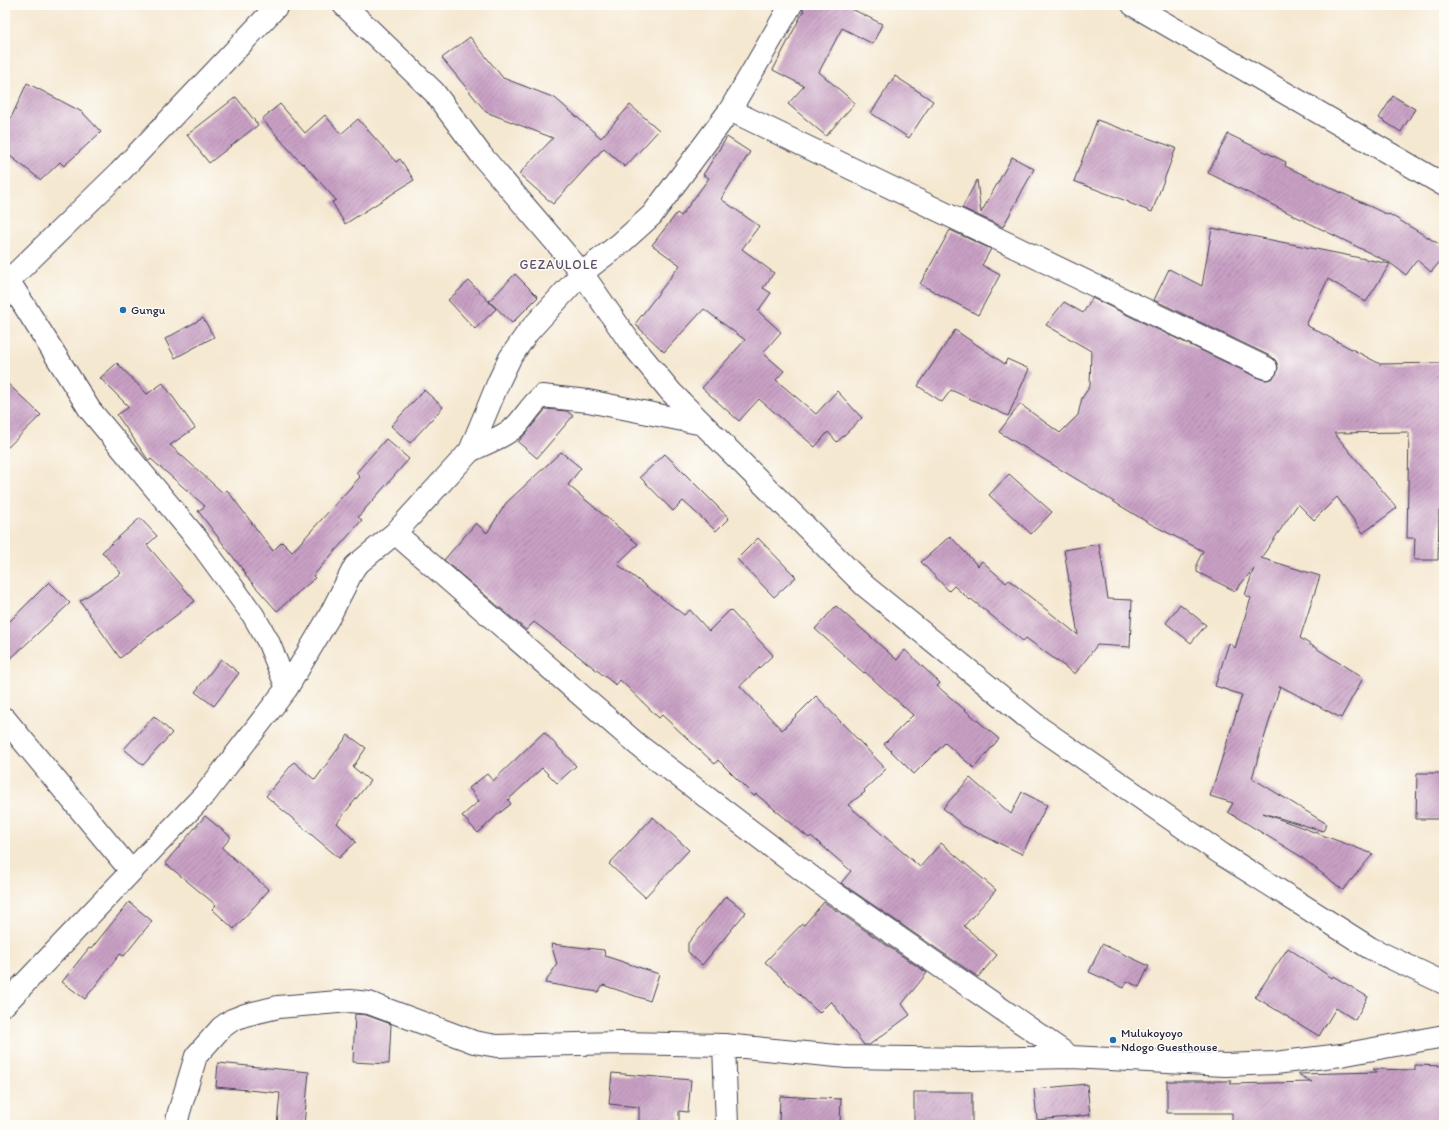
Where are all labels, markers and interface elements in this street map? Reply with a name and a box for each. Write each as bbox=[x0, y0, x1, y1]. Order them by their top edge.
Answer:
district label: GEZAULOLE bbox=[520, 257, 598, 272]
place label: Gungu bbox=[131, 303, 166, 317]
marker: Gungu bbox=[118, 305, 128, 315]
place label: Mulukoyoyo Ndogo Guesthouse bbox=[1121, 1026, 1218, 1054]
marker: Mulukoyoyo Ndogo Guesthouse bbox=[1108, 1035, 1118, 1045]

